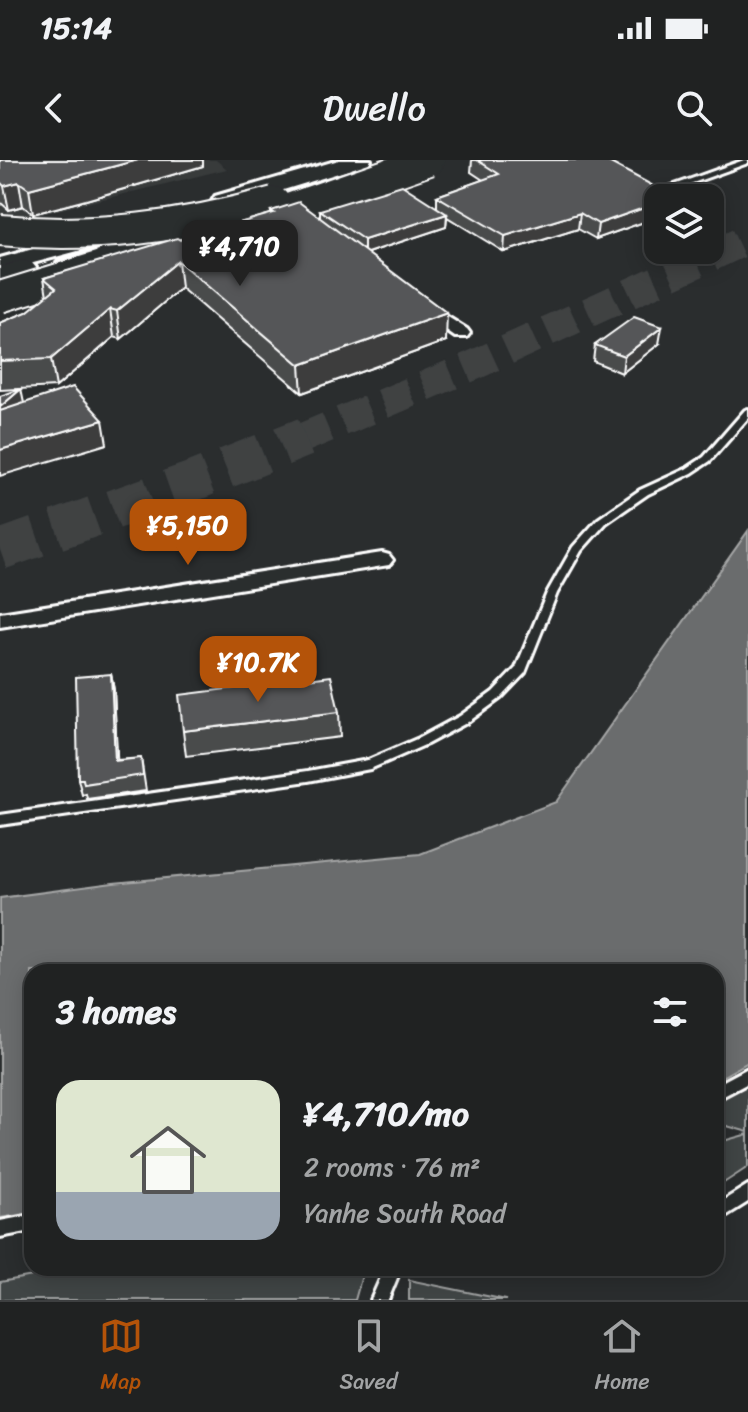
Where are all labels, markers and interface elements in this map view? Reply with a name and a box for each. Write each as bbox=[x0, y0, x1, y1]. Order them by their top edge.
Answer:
text: 15:14 bbox=[40, 1, 112, 55]
text: Dwello bbox=[322, 76, 426, 140]
icon: back bbox=[32, 86, 76, 130]
icon: search bbox=[672, 86, 716, 130]
map controls bbox=[644, 184, 724, 264]
button: layers bbox=[644, 184, 724, 264]
pin: ¥4,710 bbox=[175, 220, 305, 288]
text: ¥4,710 bbox=[200, 223, 280, 269]
pin: ¥5,150 bbox=[123, 499, 253, 567]
text: ¥5,150 bbox=[148, 502, 228, 548]
pin: ¥10.7K bbox=[193, 636, 323, 704]
text: ¥10.7K bbox=[218, 639, 298, 685]
text: 3 homes bbox=[56, 982, 176, 1042]
icon: filters bbox=[648, 990, 692, 1034]
text: ¥4,710/mo bbox=[304, 1084, 469, 1144]
icon: home bbox=[120, 1112, 216, 1208]
text: 2 rooms · 76 m² bbox=[304, 1144, 481, 1190]
text: Yanhe South Road bbox=[304, 1190, 506, 1236]
tab: Map bbox=[99, 1314, 143, 1401]
tab: Saved bbox=[340, 1314, 398, 1401]
tab: Home bbox=[595, 1314, 649, 1401]

